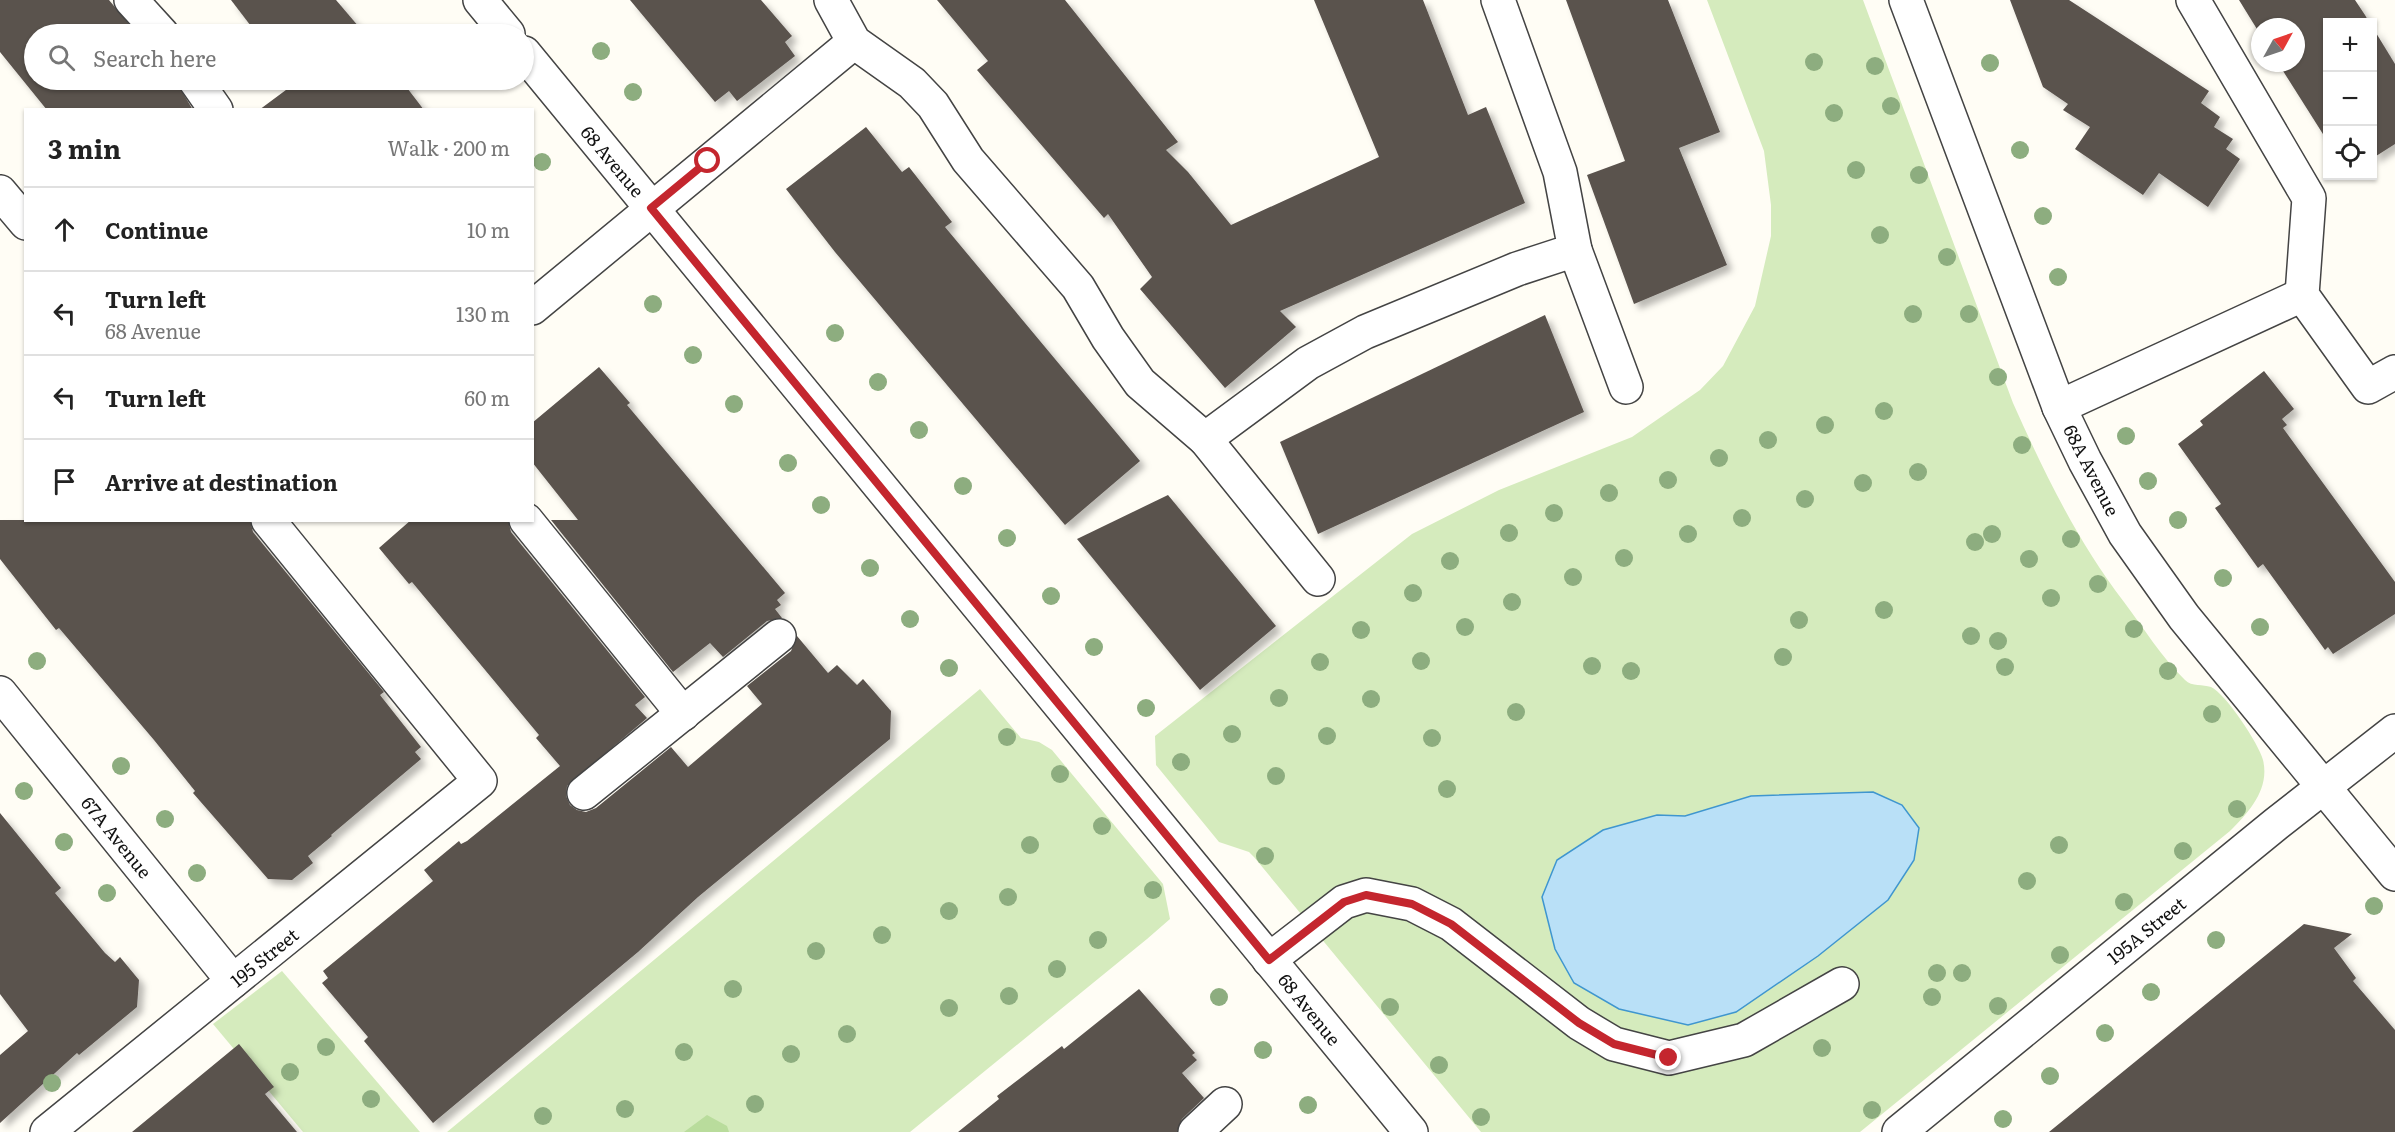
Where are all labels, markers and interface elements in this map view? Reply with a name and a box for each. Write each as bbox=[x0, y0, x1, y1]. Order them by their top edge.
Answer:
north arrow bbox=[2251, 18, 2305, 72]
map controls bbox=[2323, 18, 2377, 180]
button: + bbox=[2323, 18, 2377, 72]
search box bbox=[24, 24, 534, 90]
icon: search bbox=[45, 41, 78, 74]
text: Search here bbox=[93, 41, 216, 74]
button: − bbox=[2323, 72, 2377, 126]
street label: 68 Avenue bbox=[575, 119, 651, 203]
button: locate bbox=[2323, 126, 2377, 180]
text: 3 min bbox=[48, 128, 121, 167]
text: Walk · 200 m bbox=[387, 132, 510, 162]
route start bbox=[694, 147, 720, 173]
icon: ahead bbox=[48, 213, 81, 246]
text: Continue bbox=[105, 213, 208, 246]
text: 10 m bbox=[467, 214, 510, 244]
text: Turn left bbox=[105, 282, 206, 315]
icon: left bbox=[48, 297, 81, 330]
text: 130 m bbox=[456, 298, 510, 328]
text: 68 Avenue bbox=[105, 315, 201, 345]
icon: left bbox=[48, 381, 81, 414]
text: Turn left bbox=[105, 381, 206, 414]
text: 60 m bbox=[464, 382, 510, 412]
street label: 68A Avenue bbox=[2057, 419, 2127, 521]
icon: arrive bbox=[48, 465, 81, 498]
text: Arrive at destination bbox=[105, 465, 338, 498]
street label: 67A Avenue bbox=[75, 790, 159, 884]
street label: 195A Street bbox=[2101, 889, 2192, 970]
street label: 195 Street bbox=[224, 921, 305, 993]
street label: 68 Avenue bbox=[1272, 967, 1348, 1051]
route end bbox=[1655, 1044, 1681, 1070]

